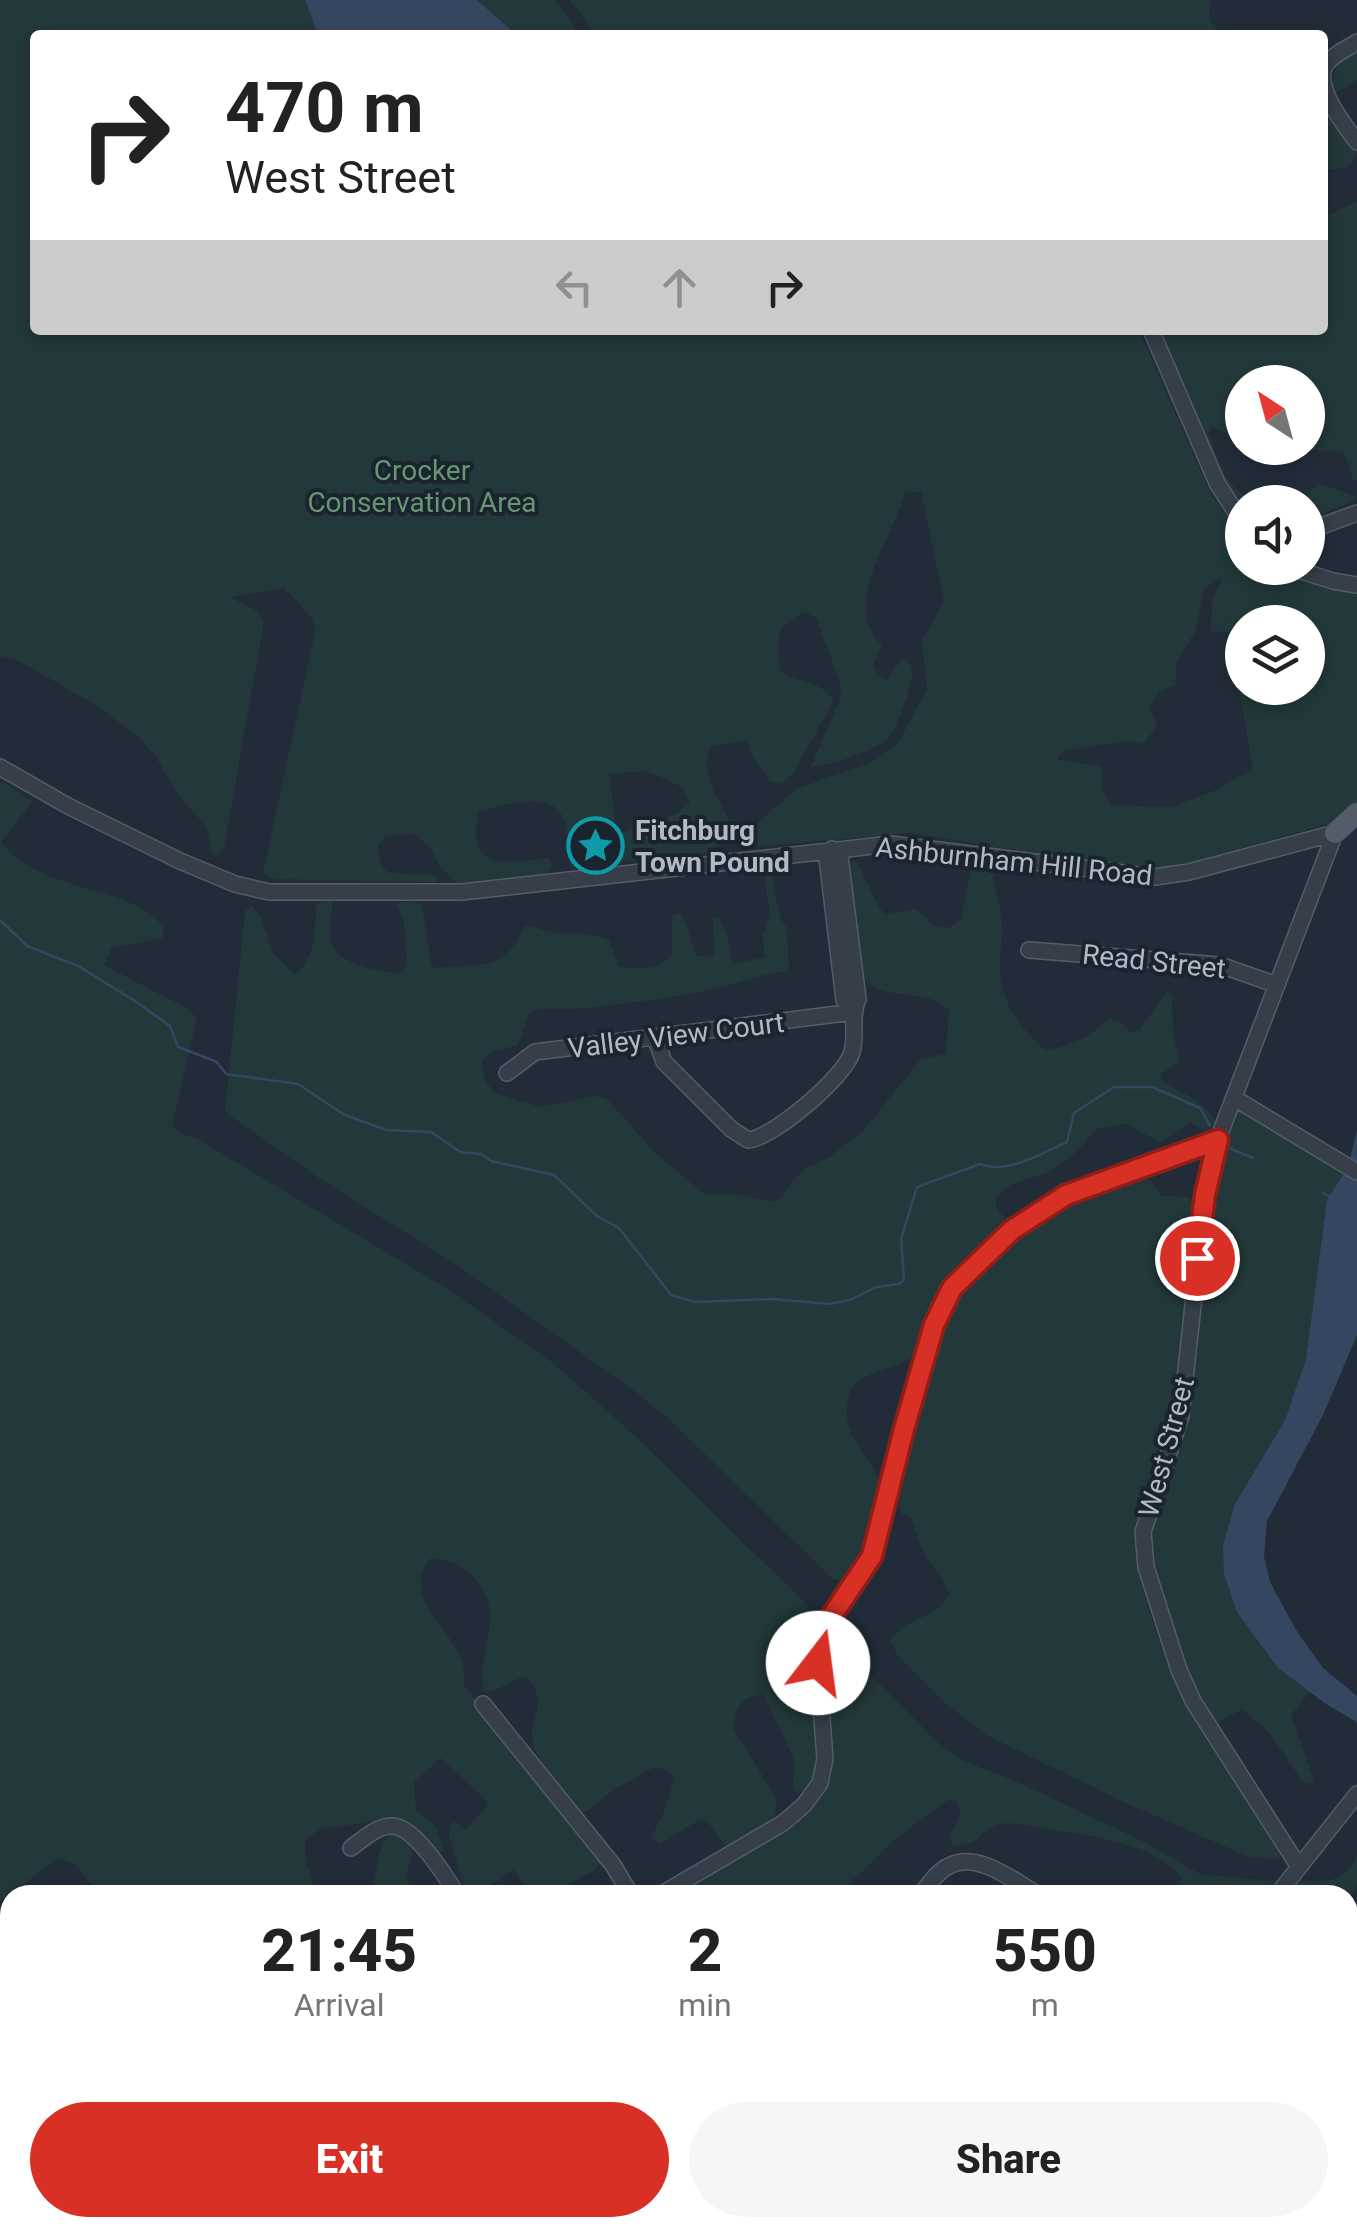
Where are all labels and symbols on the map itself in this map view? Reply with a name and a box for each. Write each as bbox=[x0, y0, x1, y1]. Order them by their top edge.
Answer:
north arrow bbox=[1225, 365, 1325, 465]
park label: Crocker Conservation Area bbox=[307, 454, 537, 519]
place label: Fitchburg Town Pound bbox=[635, 814, 790, 879]
place icon: Fitchburg Town Pound bbox=[566, 816, 626, 876]
street label: Ashburnham Hill Road bbox=[874, 831, 1154, 892]
street label: Read Street bbox=[1081, 938, 1227, 985]
street label: Valley View Court bbox=[566, 1006, 786, 1065]
pin bbox=[1155, 1216, 1240, 1301]
street label: West Street bbox=[1132, 1373, 1201, 1521]
position arrow bbox=[766, 1611, 870, 1715]

